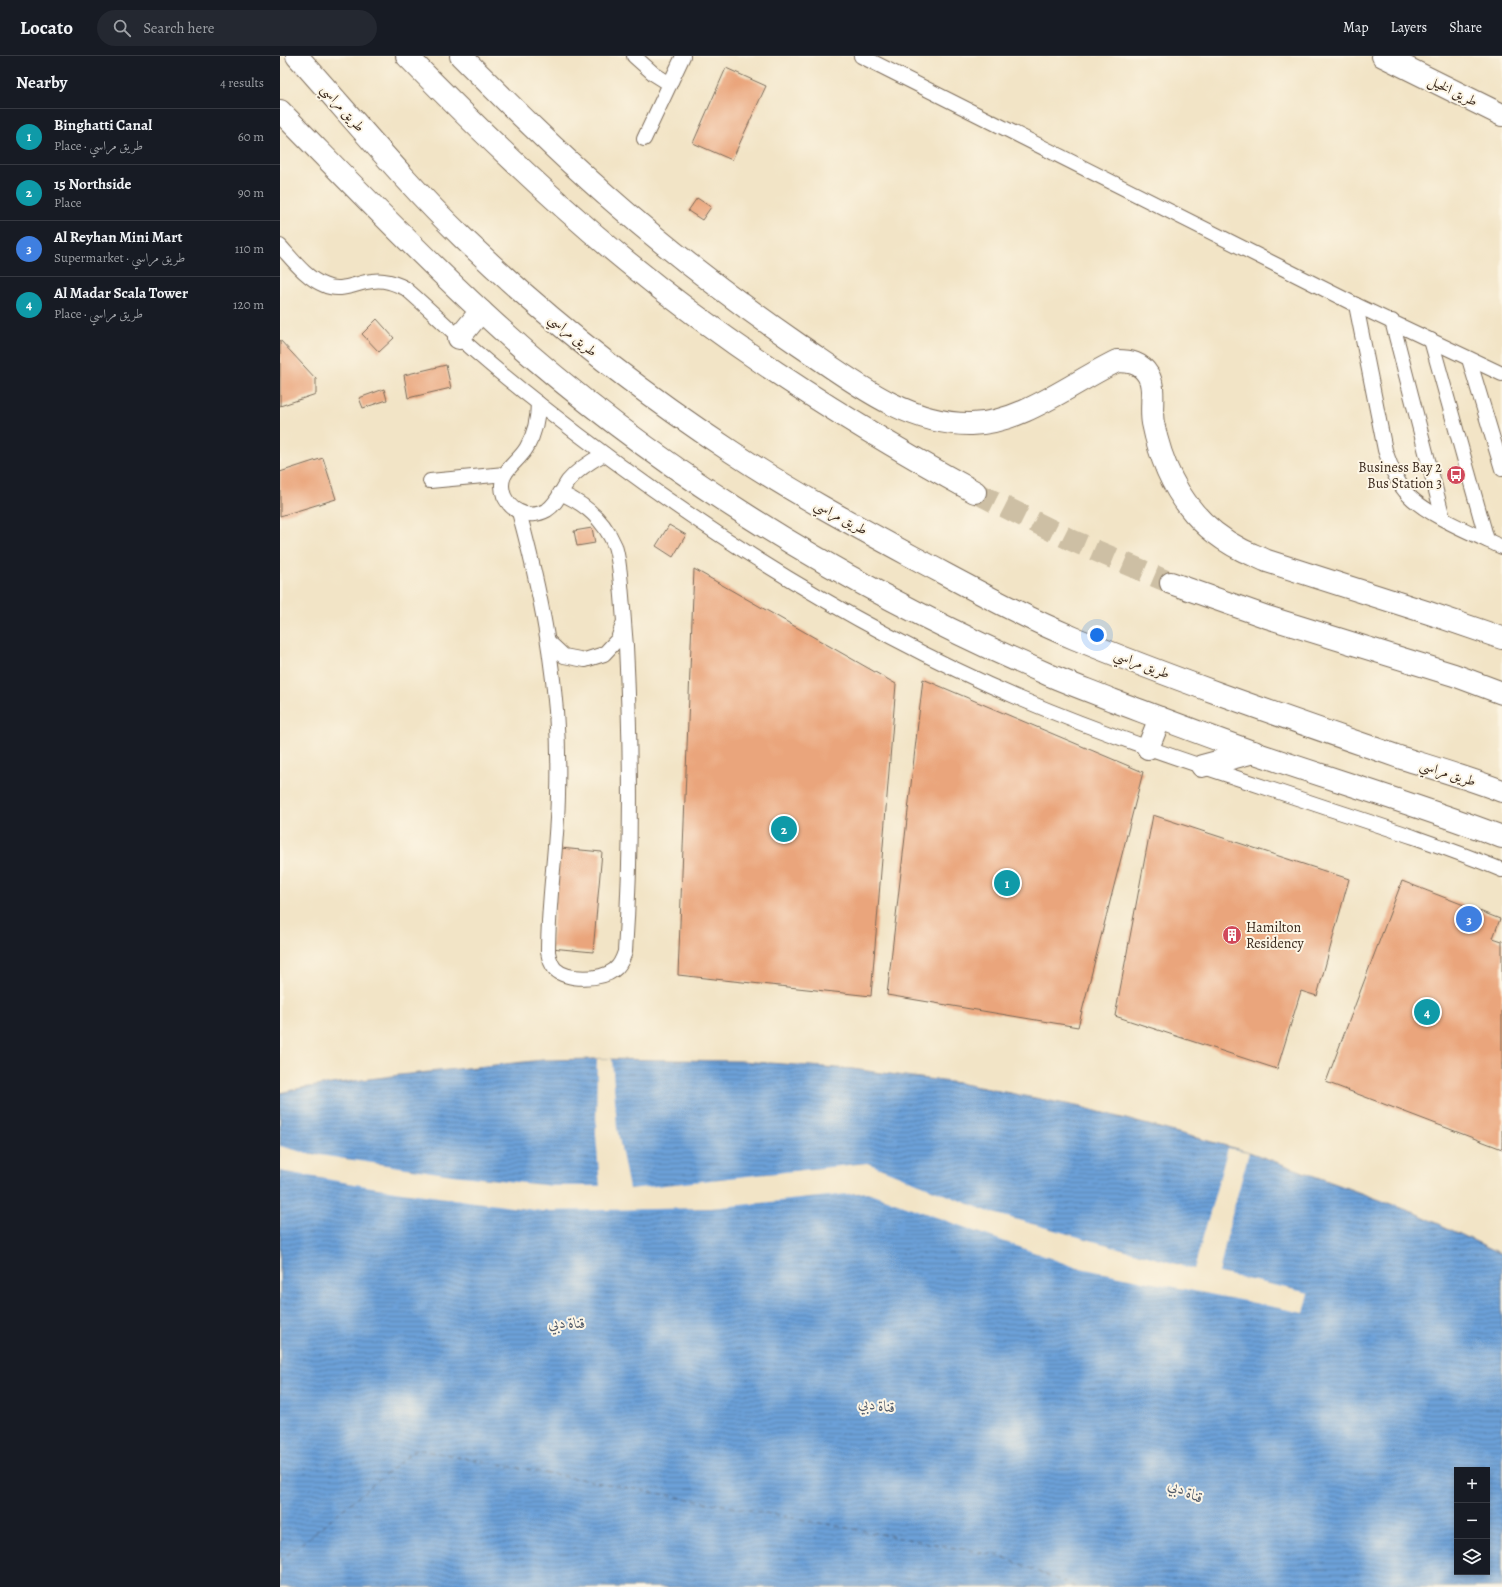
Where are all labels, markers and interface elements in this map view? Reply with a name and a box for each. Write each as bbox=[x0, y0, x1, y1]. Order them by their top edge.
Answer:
search box bbox=[97, 10, 377, 46]
text: Locato bbox=[20, 15, 73, 41]
icon: search bbox=[111, 17, 133, 39]
text: Search here bbox=[143, 18, 215, 38]
text: Map bbox=[1343, 18, 1369, 37]
text: Layers bbox=[1391, 18, 1427, 37]
text: Share bbox=[1449, 18, 1482, 37]
text: Nearby bbox=[16, 71, 67, 94]
street label: طريق الخيل bbox=[1425, 71, 1481, 112]
text: 4 results bbox=[220, 74, 264, 91]
street label: طريق مراسي bbox=[314, 80, 369, 139]
text: Binghatti Canal bbox=[54, 115, 152, 135]
text: 1 bbox=[27, 128, 31, 145]
text: 60 m bbox=[238, 128, 264, 145]
text: Place · طريق مراسي bbox=[54, 137, 143, 154]
text: 15 Northside bbox=[54, 174, 132, 194]
text: 2 bbox=[26, 184, 32, 201]
text: 90 m bbox=[238, 184, 264, 201]
text: Place bbox=[54, 194, 82, 211]
text: Al Reyhan Mini Mart bbox=[54, 227, 183, 247]
text: 3 bbox=[26, 240, 32, 257]
text: 110 m bbox=[235, 240, 264, 257]
text: Supermarket · طريق مراسي bbox=[54, 249, 185, 266]
text: Al Madar Scala Tower bbox=[54, 283, 188, 303]
text: 4 bbox=[26, 296, 32, 313]
text: 120 m bbox=[233, 296, 264, 313]
text: Place · طريق مراسي bbox=[54, 305, 143, 322]
street label: طريق مراسي bbox=[542, 309, 601, 364]
place label: Business Bay 2 Bus Station 3 bbox=[1358, 458, 1442, 493]
bus stop icon: Business Bay 2 Bus Station 3 bbox=[1445, 464, 1467, 486]
street label: طريق مراسي bbox=[809, 495, 871, 543]
your location bbox=[1087, 625, 1107, 645]
street label: طريق مراسي bbox=[1110, 645, 1172, 687]
street label: طريق مراسي bbox=[1416, 755, 1479, 795]
pin: 2 bbox=[771, 814, 797, 844]
pin: 1 bbox=[994, 868, 1020, 898]
pin: 3 bbox=[1456, 904, 1482, 934]
place label: Hamilton Residency bbox=[1246, 918, 1304, 953]
building icon: Hamilton Residency bbox=[1221, 924, 1243, 946]
pin: 4 bbox=[1414, 997, 1440, 1027]
water label: قناة دبي bbox=[548, 1313, 586, 1335]
water label: قناة دبي bbox=[857, 1392, 897, 1419]
map controls bbox=[1454, 1467, 1490, 1575]
button: + bbox=[1454, 1467, 1490, 1503]
water label: قناة دبي bbox=[1164, 1474, 1207, 1510]
button: − bbox=[1454, 1503, 1490, 1539]
button: layers bbox=[1454, 1539, 1490, 1575]

